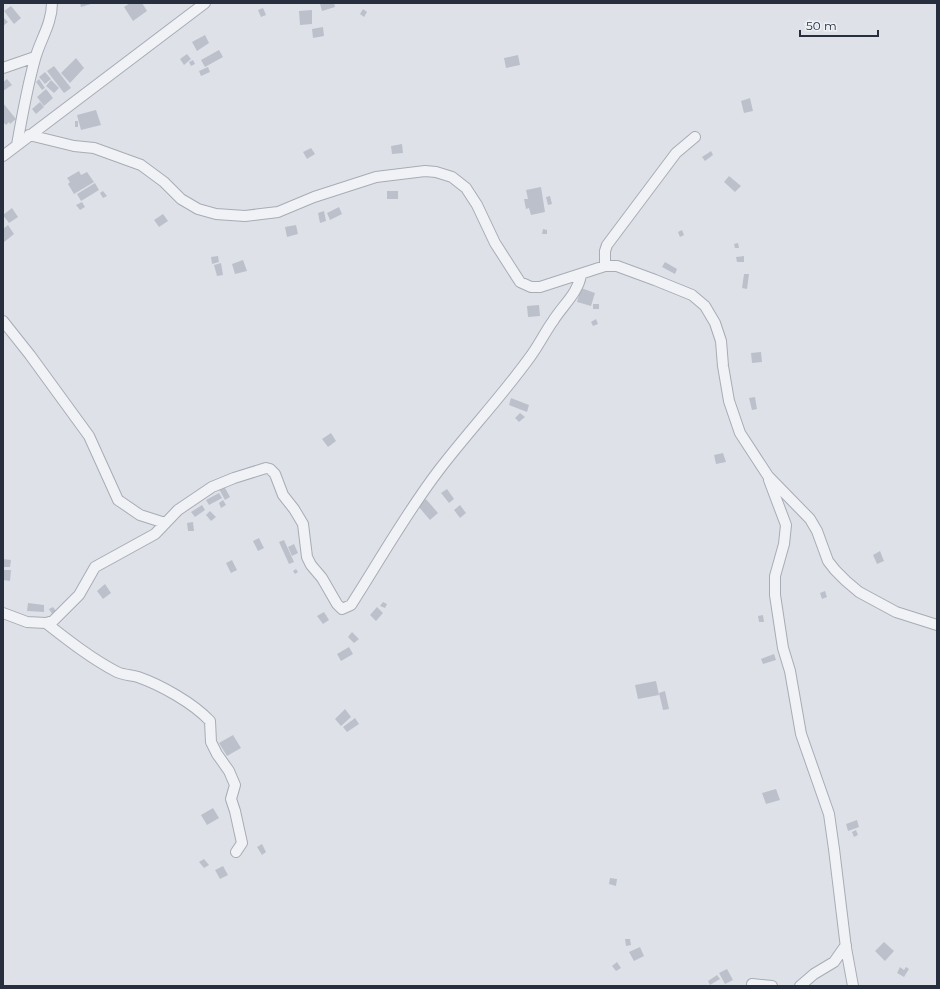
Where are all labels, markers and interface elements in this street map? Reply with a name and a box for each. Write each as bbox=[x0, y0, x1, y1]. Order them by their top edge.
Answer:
scale bar bbox=[800, 12, 878, 38]
text: 50 m bbox=[806, 18, 837, 33]

